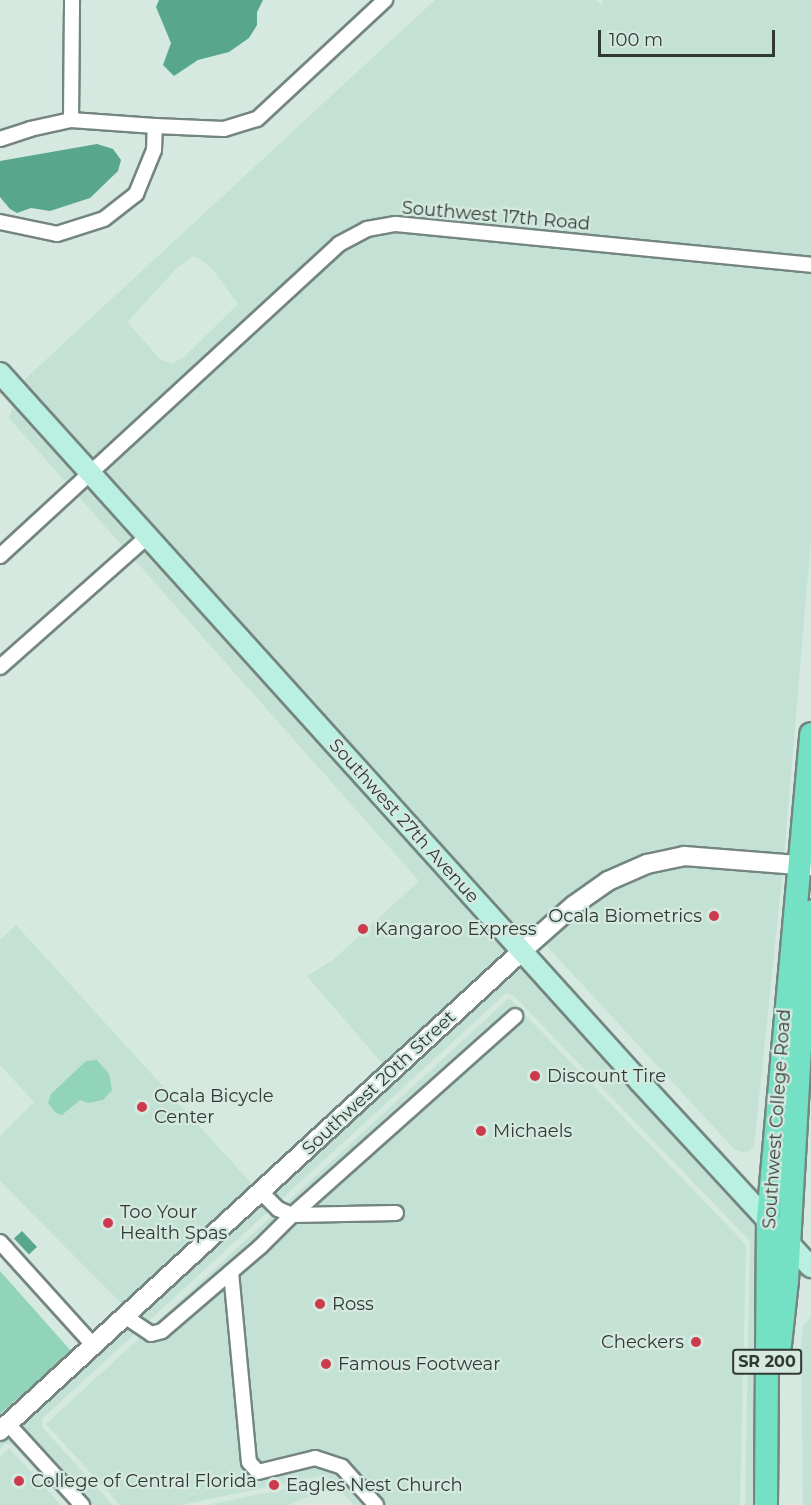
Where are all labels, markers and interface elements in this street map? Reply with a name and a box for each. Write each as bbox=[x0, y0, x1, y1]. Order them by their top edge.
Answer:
scale bar bbox=[601, 18, 778, 56]
text: 100 m bbox=[609, 29, 663, 51]
street label: Southwest 17th Road bbox=[401, 197, 591, 235]
street label: Southwest 27th Avenue bbox=[325, 734, 483, 908]
place label: Ocala Biometrics bbox=[548, 905, 702, 927]
marker: Ocala Biometrics bbox=[707, 909, 721, 923]
place label: Kangaroo Express bbox=[375, 918, 537, 940]
marker: Kangaroo Express bbox=[356, 922, 370, 936]
street label: Southwest 20th Street bbox=[298, 1006, 460, 1160]
street label: Southwest College Road bbox=[759, 1008, 795, 1230]
place label: Discount Tire bbox=[547, 1065, 666, 1087]
marker: Discount Tire bbox=[528, 1069, 542, 1083]
place label: Ocala Bicycle Center bbox=[154, 1086, 274, 1128]
marker: Ocala Bicycle Center bbox=[135, 1100, 149, 1114]
place label: Michaels bbox=[493, 1120, 572, 1142]
marker: Michaels bbox=[474, 1124, 488, 1138]
place label: Too Your Health Spas bbox=[120, 1202, 227, 1244]
marker: Too Your Health Spas bbox=[101, 1216, 115, 1230]
place label: Ross bbox=[332, 1293, 374, 1315]
marker: Ross bbox=[313, 1297, 327, 1311]
place label: Checkers bbox=[601, 1331, 684, 1353]
marker: Checkers bbox=[689, 1335, 703, 1349]
road number: SR 200 bbox=[731, 1349, 803, 1375]
place label: Famous Footwear bbox=[338, 1353, 500, 1375]
marker: Famous Footwear bbox=[319, 1357, 333, 1371]
place label: College of Central Florida bbox=[31, 1470, 257, 1492]
marker: College of Central Florida bbox=[12, 1474, 26, 1488]
place label: Eagles Nest Church bbox=[286, 1474, 463, 1496]
marker: Eagles Nest Church bbox=[267, 1478, 281, 1492]

